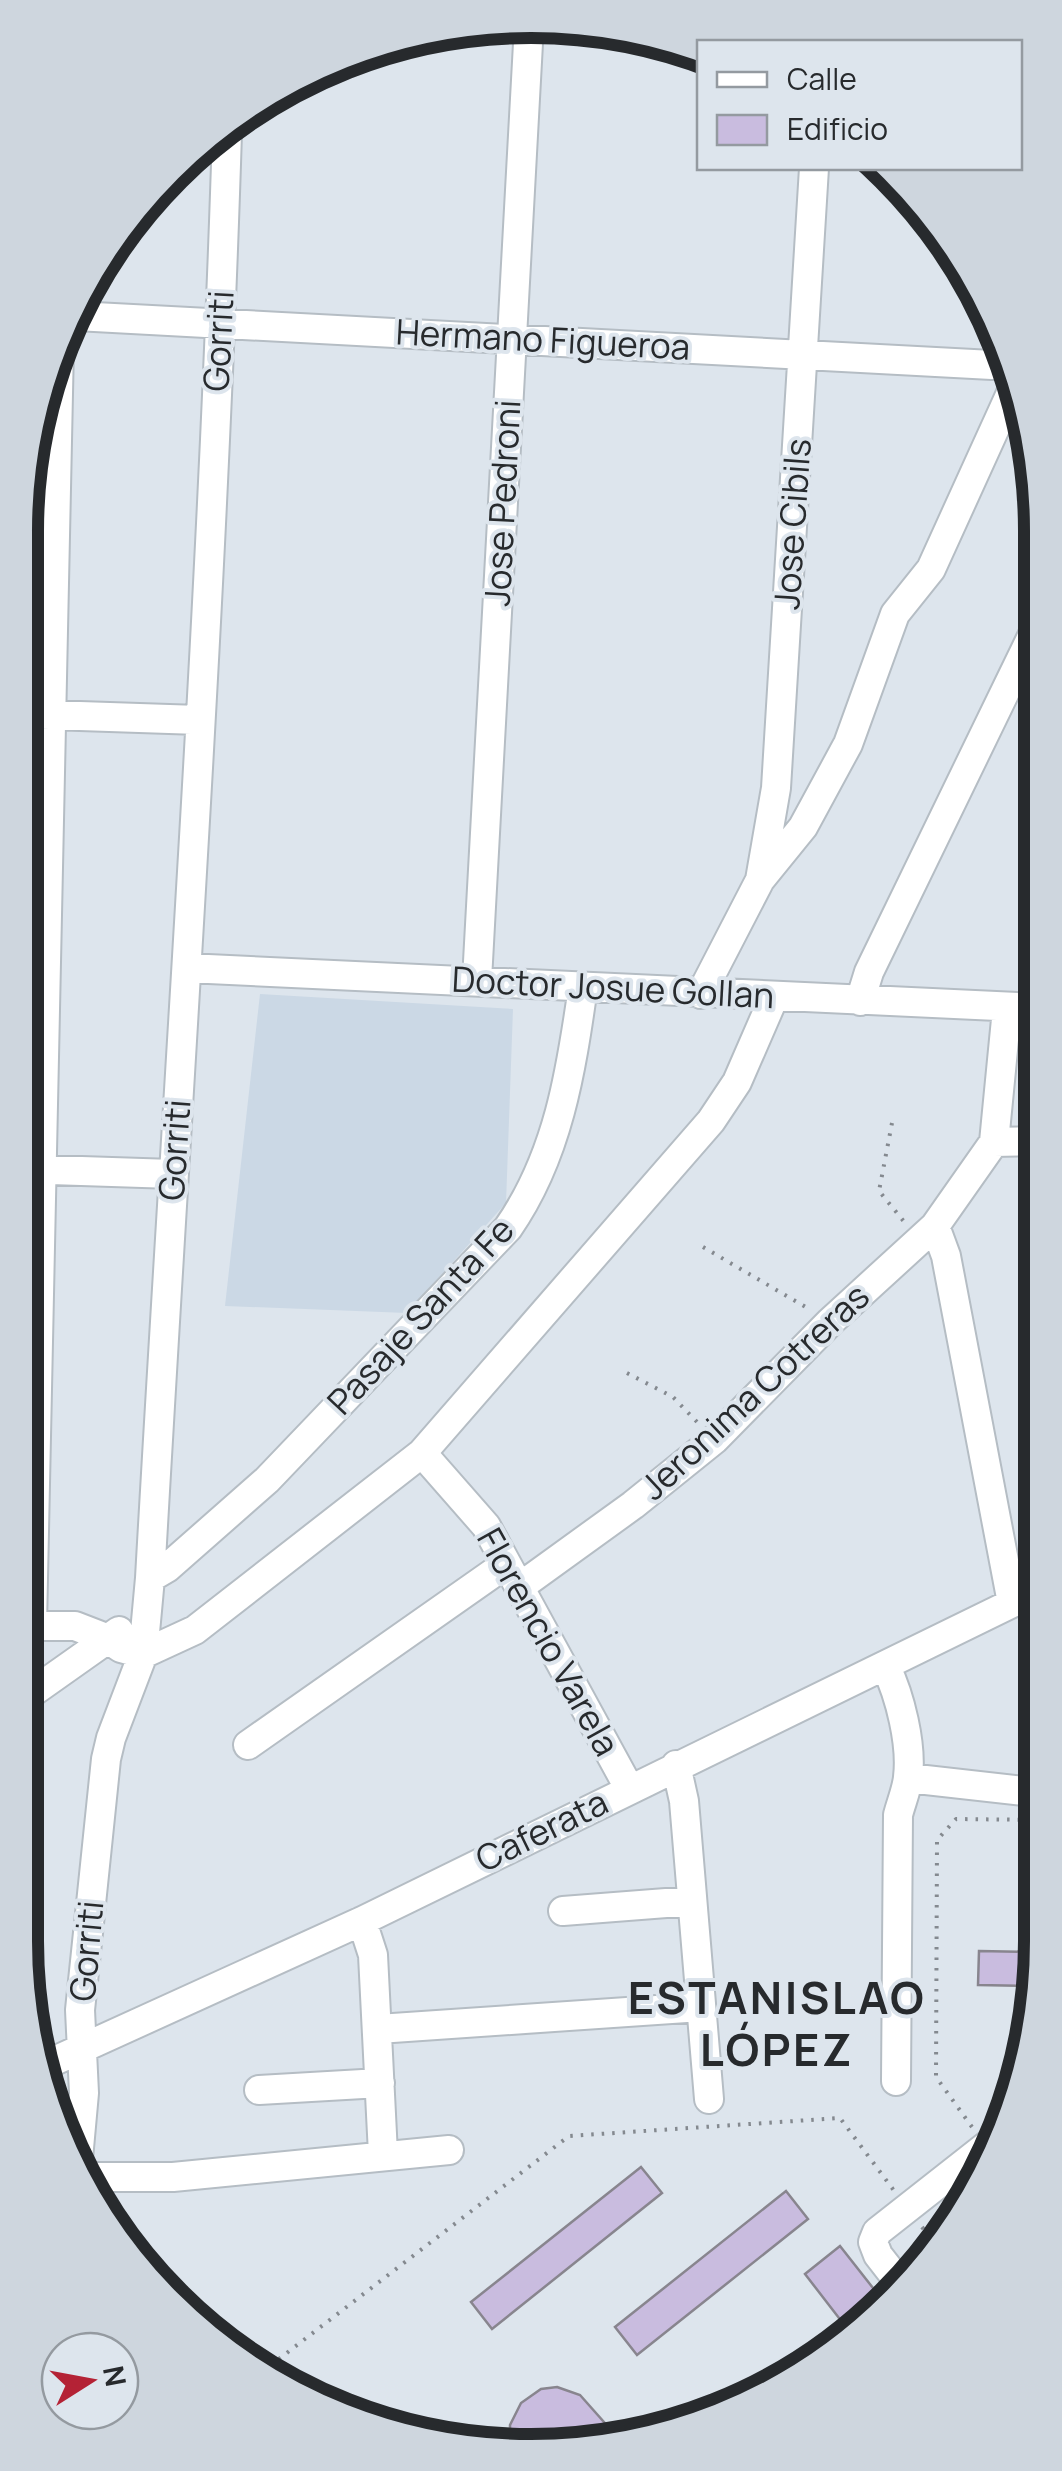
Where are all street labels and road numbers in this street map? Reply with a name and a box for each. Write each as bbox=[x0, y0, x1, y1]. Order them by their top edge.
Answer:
street label: Gorriti bbox=[191, 289, 245, 393]
street label: Hermano Figueroa bbox=[395, 307, 691, 371]
street label: Jose Pedroni bbox=[473, 398, 531, 607]
street label: Jose Cibils bbox=[762, 437, 822, 611]
street label: Doctor Josue Gollan bbox=[451, 955, 775, 1019]
street label: Gorriti bbox=[147, 1098, 201, 1202]
street label: Pasaje Santa Fe bbox=[316, 1206, 524, 1424]
street label: Jeronima Cotreras bbox=[629, 1272, 879, 1510]
street label: Florencio Varela bbox=[466, 1519, 631, 1764]
street label: Caferata bbox=[467, 1778, 616, 1883]
street label: Gorriti bbox=[58, 1899, 114, 2003]

